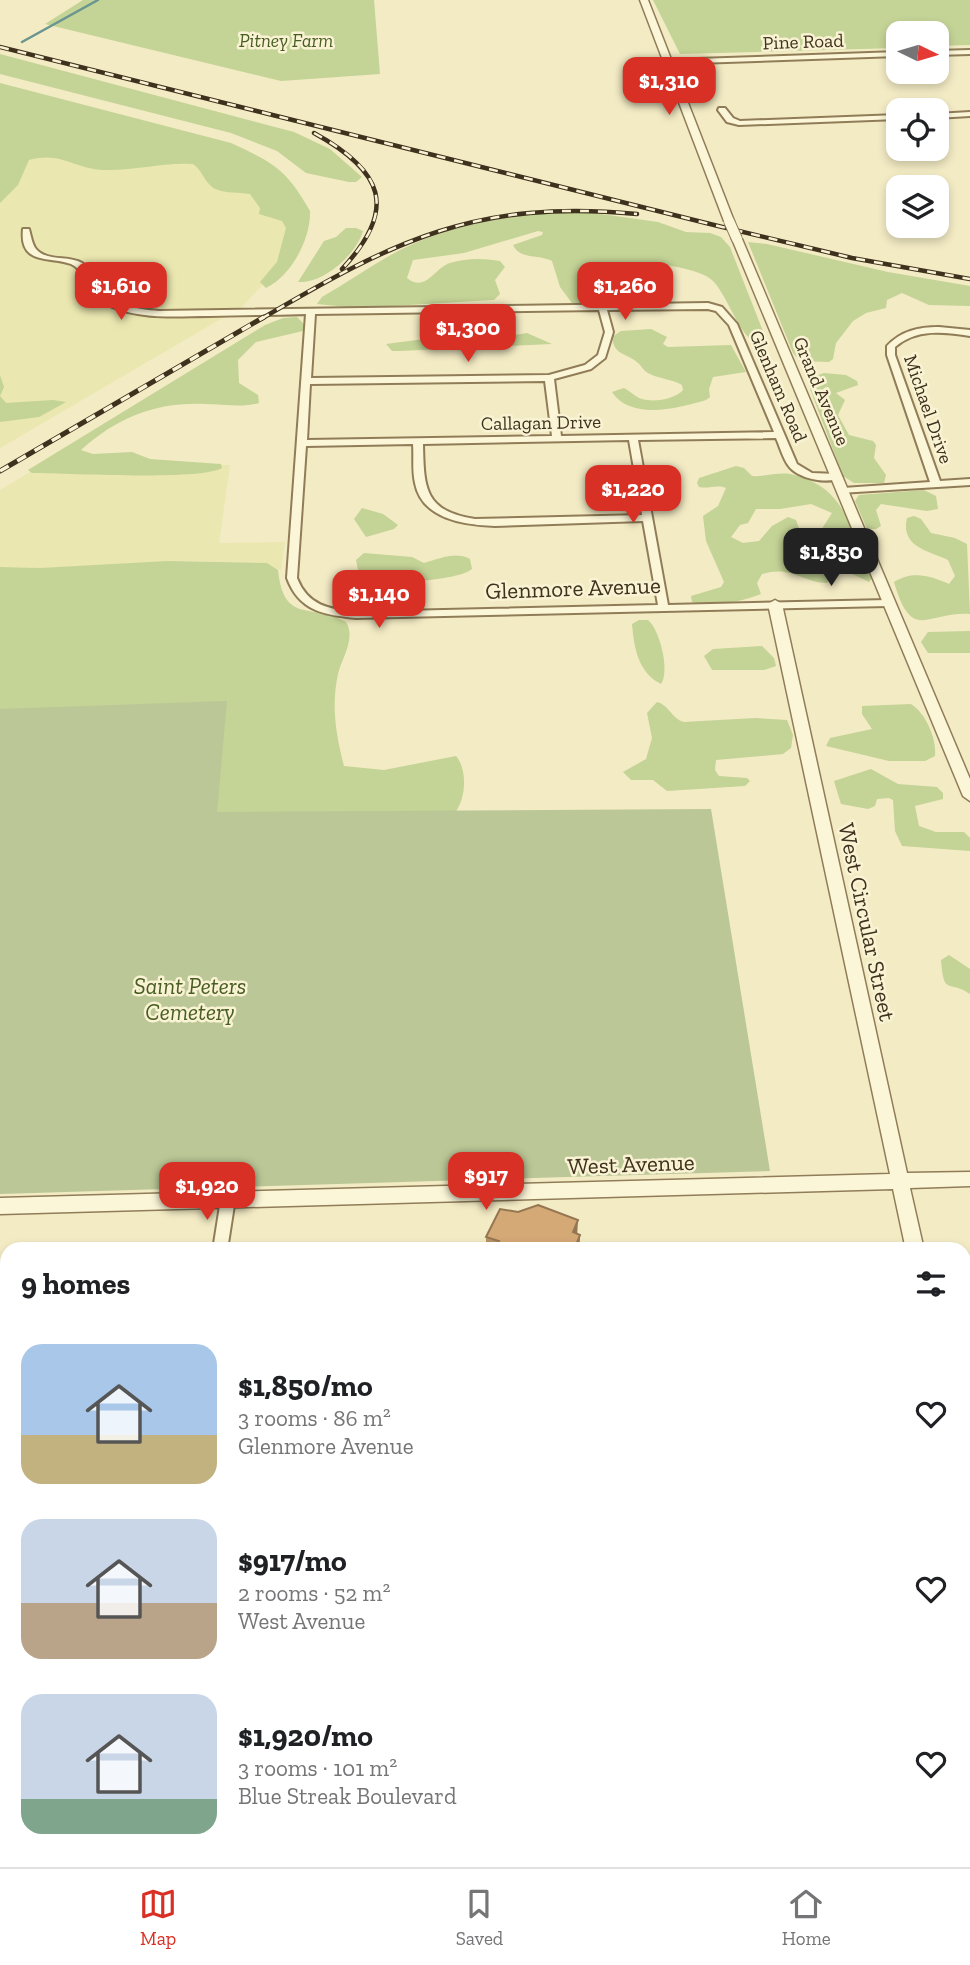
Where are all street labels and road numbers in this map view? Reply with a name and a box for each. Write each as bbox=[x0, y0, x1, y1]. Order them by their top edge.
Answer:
street label: Pine Road bbox=[762, 29, 845, 54]
street label: Glenham Road bbox=[745, 327, 813, 446]
street label: Grand Avenue bbox=[788, 334, 855, 449]
street label: Michael Drive bbox=[899, 352, 958, 467]
street label: Callagan Drive bbox=[481, 410, 601, 435]
street label: Glenmore Avenue bbox=[485, 571, 661, 605]
street label: West Circular Street bbox=[832, 820, 902, 1024]
street label: West Avenue bbox=[567, 1148, 695, 1180]

